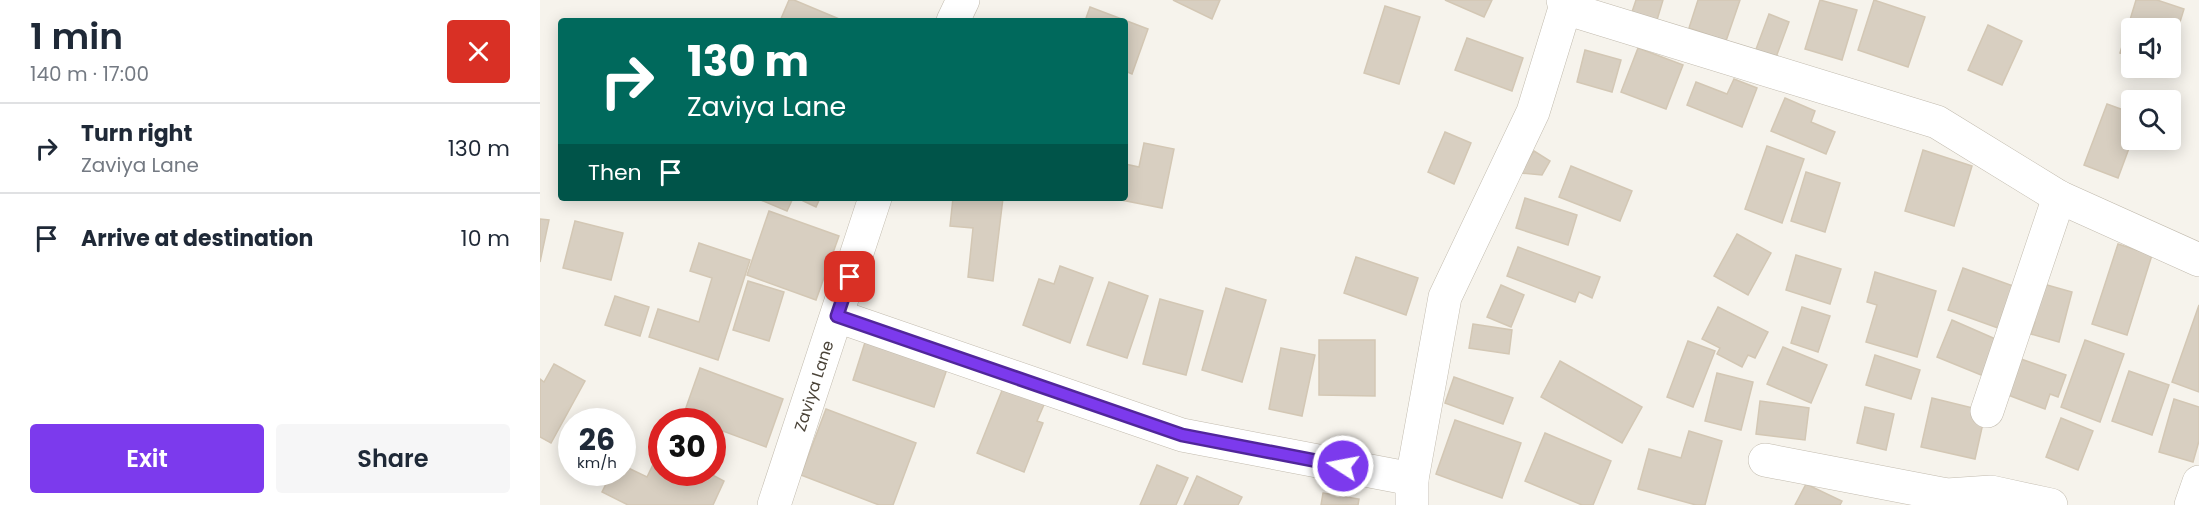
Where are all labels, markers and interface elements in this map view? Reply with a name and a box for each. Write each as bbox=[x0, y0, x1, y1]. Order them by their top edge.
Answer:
text: 1 min bbox=[30, 11, 123, 62]
map controls bbox=[2121, 18, 2181, 150]
button: sound bbox=[2121, 18, 2181, 78]
button: close bbox=[447, 20, 510, 83]
text: 130 m bbox=[687, 32, 809, 91]
icon: right bbox=[588, 42, 666, 120]
text: 140 m · 17:00 bbox=[30, 60, 149, 88]
text: Zaviya Lane bbox=[687, 88, 846, 125]
button: search bbox=[2121, 90, 2181, 150]
text: Turn right bbox=[81, 118, 192, 149]
icon: right bbox=[30, 132, 63, 165]
text: 130 m bbox=[448, 133, 510, 164]
text: Zaviya Lane bbox=[81, 151, 199, 179]
icon: arrive bbox=[654, 156, 687, 189]
text: Then bbox=[588, 157, 642, 188]
icon: arrive bbox=[30, 222, 63, 255]
text: Arrive at destination bbox=[81, 223, 313, 254]
text: 10 m bbox=[461, 223, 510, 254]
pin bbox=[824, 251, 875, 302]
icon: arrive bbox=[833, 260, 866, 293]
street label: Zaviya Lane bbox=[788, 337, 840, 434]
speed limit sign: 30 bbox=[648, 408, 726, 486]
text: 26 bbox=[579, 418, 615, 461]
button: Exit bbox=[30, 424, 264, 493]
button: Share bbox=[276, 424, 510, 493]
position arrow bbox=[1311, 434, 1375, 498]
text: km/h bbox=[577, 452, 617, 473]

